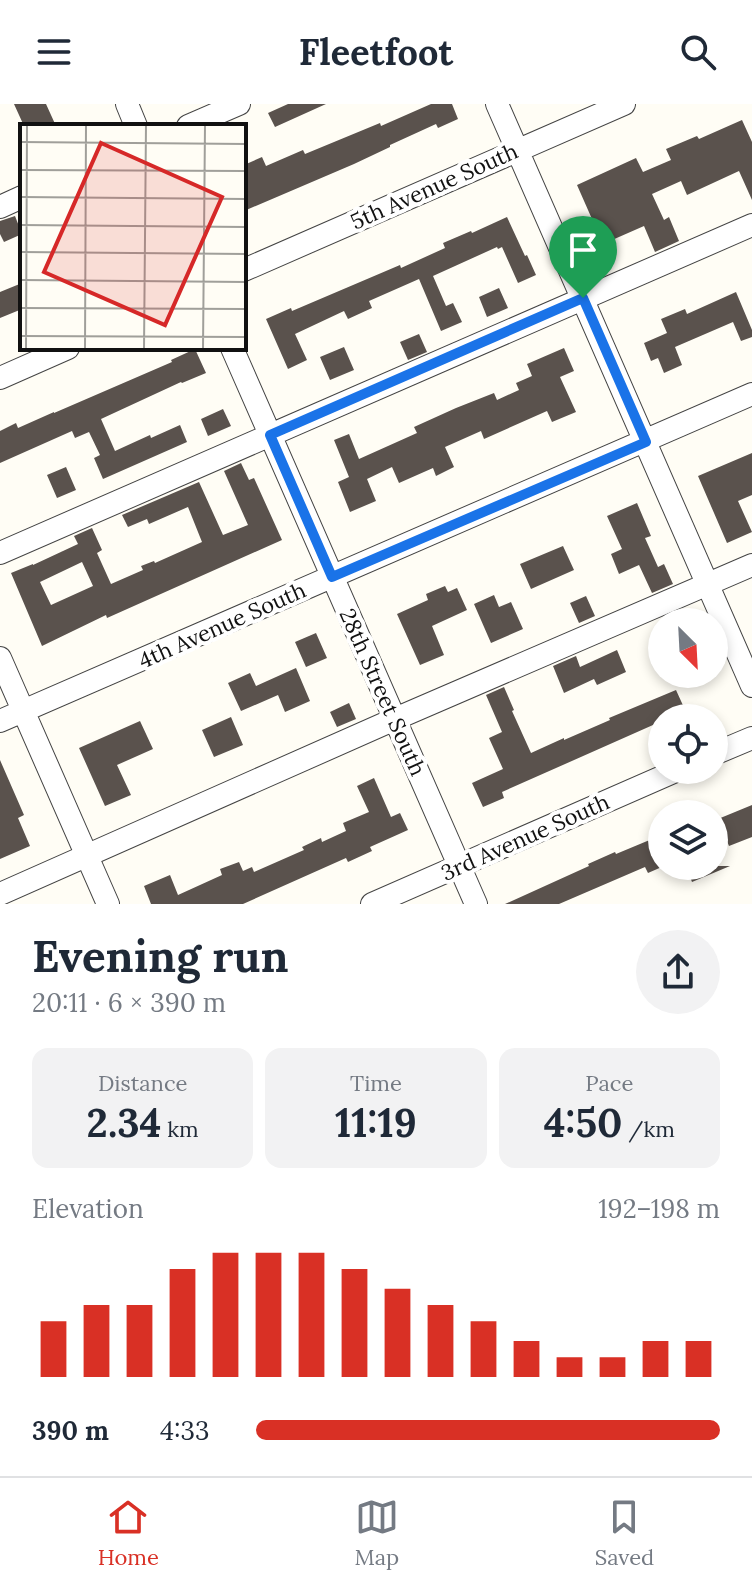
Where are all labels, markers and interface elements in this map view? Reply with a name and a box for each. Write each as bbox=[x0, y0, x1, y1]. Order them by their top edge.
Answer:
text: Fleetfoot bbox=[299, 29, 453, 75]
icon: menu bbox=[32, 30, 76, 74]
icon: search bbox=[676, 30, 720, 74]
inset map bbox=[20, 124, 246, 350]
street label: 5th Avenue South bbox=[346, 137, 522, 235]
pin bbox=[549, 216, 617, 298]
icon: arrive bbox=[561, 228, 605, 272]
street label: 4th Avenue South bbox=[134, 576, 310, 674]
street label: 28th Street South bbox=[334, 604, 432, 780]
north arrow bbox=[648, 608, 728, 688]
map controls bbox=[648, 608, 728, 880]
button: locate bbox=[648, 704, 728, 784]
street label: 3rd Avenue South bbox=[437, 787, 613, 887]
button: layers bbox=[648, 800, 728, 880]
text: Evening run bbox=[32, 928, 289, 984]
button: share bbox=[636, 930, 720, 1014]
text: 20:11 · 6 × 390 m bbox=[32, 986, 226, 1019]
text: Distance bbox=[98, 1069, 187, 1097]
text: Time bbox=[350, 1069, 402, 1097]
text: Pace bbox=[585, 1069, 633, 1097]
text: 2.34 bbox=[87, 1097, 161, 1148]
text: 11:19 bbox=[335, 1097, 417, 1148]
text: 4:50 bbox=[544, 1097, 623, 1148]
text: km bbox=[161, 1115, 199, 1143]
text: /km bbox=[623, 1115, 675, 1143]
text: Elevation bbox=[32, 1192, 144, 1225]
text: 192–198 m bbox=[598, 1192, 720, 1225]
text: 390 m bbox=[32, 1414, 109, 1447]
text: 4:33 bbox=[160, 1414, 210, 1447]
tab: Home bbox=[98, 1495, 159, 1571]
tab: Map bbox=[354, 1495, 399, 1571]
tab: Saved bbox=[595, 1495, 654, 1571]

